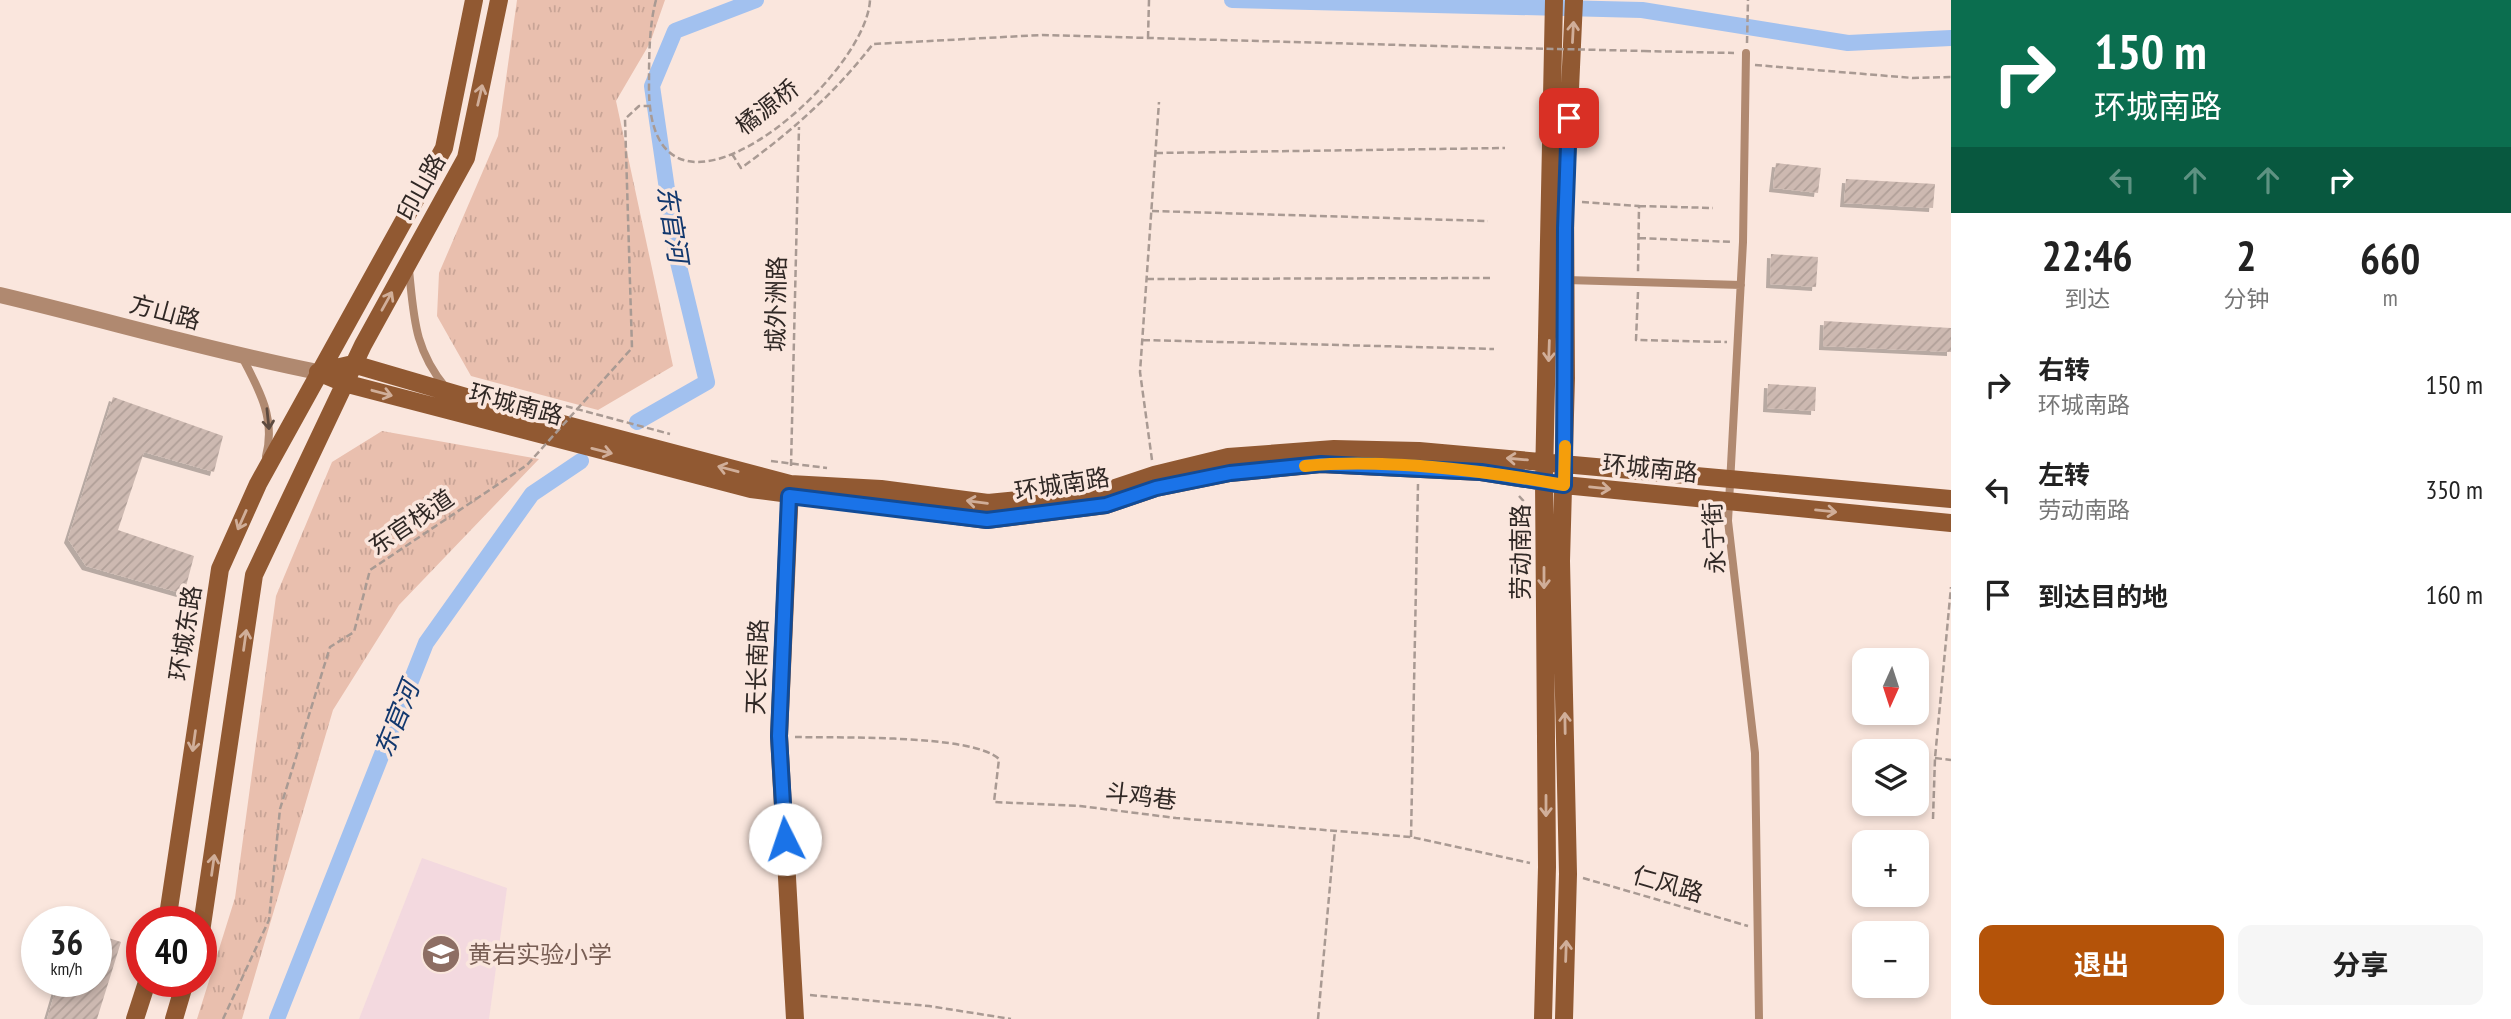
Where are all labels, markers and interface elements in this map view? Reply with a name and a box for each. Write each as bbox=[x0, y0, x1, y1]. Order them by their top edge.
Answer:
text: 150 m bbox=[2094, 19, 2207, 83]
one-way arrow bbox=[1566, 20, 1579, 43]
icon: right bbox=[1979, 28, 2070, 119]
street label: 橘源桥 bbox=[729, 73, 805, 141]
one-way arrow bbox=[474, 84, 488, 107]
text: 环城南路 bbox=[2094, 85, 2222, 127]
pin bbox=[1539, 88, 1599, 148]
icon: arrive bbox=[1550, 99, 1588, 137]
street label: 印山路 bbox=[390, 148, 452, 226]
icon: left bbox=[2103, 161, 2141, 199]
icon: ahead bbox=[2176, 161, 2214, 199]
icon: ahead bbox=[2249, 161, 2287, 199]
icon: right bbox=[2322, 161, 2360, 199]
water label: 东官河 bbox=[651, 183, 696, 270]
text: 22:46 bbox=[2042, 228, 2133, 283]
text: 2 bbox=[2236, 228, 2256, 283]
text: 660 bbox=[2360, 231, 2420, 286]
street label: 城外洲路 bbox=[760, 256, 792, 352]
text: m bbox=[2383, 283, 2398, 312]
text: 到达 bbox=[2064, 284, 2110, 313]
text: 分钟 bbox=[2223, 284, 2269, 313]
street label: 方山路 bbox=[126, 288, 204, 336]
one-way arrow bbox=[380, 291, 394, 311]
one-way arrow bbox=[1542, 339, 1555, 362]
text: 右转 bbox=[2038, 353, 2090, 386]
icon: right bbox=[1979, 366, 2017, 404]
text: 150 m bbox=[2425, 368, 2483, 401]
street label: 环城南路 bbox=[466, 377, 566, 431]
one-way arrow bbox=[370, 387, 393, 400]
text: 环城南路 bbox=[2038, 390, 2130, 419]
one-way arrow bbox=[261, 407, 274, 429]
one-way arrow bbox=[590, 445, 613, 458]
street label: 环城南路 bbox=[1601, 448, 1699, 488]
one-way arrow bbox=[1506, 452, 1529, 465]
text: 左转 bbox=[2038, 458, 2090, 491]
one-way arrow bbox=[717, 461, 739, 474]
street label: 环城南路 bbox=[1012, 461, 1112, 507]
icon: left bbox=[1979, 471, 2017, 509]
text: 350 m bbox=[2425, 473, 2483, 506]
street label: 东官栈道 bbox=[363, 482, 459, 562]
one-way arrow bbox=[1588, 482, 1611, 495]
one-way arrow bbox=[966, 495, 989, 508]
text: 劳动南路 bbox=[2038, 495, 2130, 524]
street label: 永宁街 bbox=[1697, 501, 1731, 575]
street label: 劳动南路 bbox=[1505, 504, 1536, 600]
one-way arrow bbox=[1815, 504, 1837, 517]
one-way arrow bbox=[235, 509, 248, 530]
one-way arrow bbox=[1537, 567, 1551, 590]
icon: arrive bbox=[1979, 576, 2017, 614]
text: 160 m bbox=[2425, 578, 2483, 611]
text: 到达目的地 bbox=[2038, 580, 2168, 613]
street label: 环城东路 bbox=[162, 583, 208, 683]
street label: 天长南路 bbox=[740, 618, 774, 716]
one-way arrow bbox=[239, 629, 252, 652]
north arrow bbox=[1852, 648, 1928, 724]
map controls bbox=[1852, 648, 1929, 998]
water label: 东官河 bbox=[366, 672, 428, 761]
one-way arrow bbox=[1558, 712, 1572, 735]
one-way arrow bbox=[187, 729, 200, 752]
button: layers bbox=[1852, 739, 1929, 816]
street label: 斗鸡巷 bbox=[1103, 776, 1179, 816]
one-way arrow bbox=[1539, 794, 1553, 817]
position arrow bbox=[748, 802, 822, 876]
button: + bbox=[1852, 830, 1929, 907]
one-way arrow bbox=[207, 854, 220, 877]
street label: 仁风路 bbox=[1629, 859, 1707, 909]
speed limit sign: 40 bbox=[126, 906, 217, 997]
text: 36 bbox=[50, 919, 83, 965]
button: − bbox=[1852, 921, 1929, 998]
button: 退出 bbox=[1979, 925, 2224, 1005]
button: 分享 bbox=[2238, 925, 2483, 1005]
school or university icon: 黄岩实验小学 bbox=[420, 933, 462, 975]
place label: 黄岩实验小学 bbox=[468, 939, 612, 970]
one-way arrow bbox=[1560, 940, 1573, 963]
text: km/h bbox=[51, 957, 82, 980]

